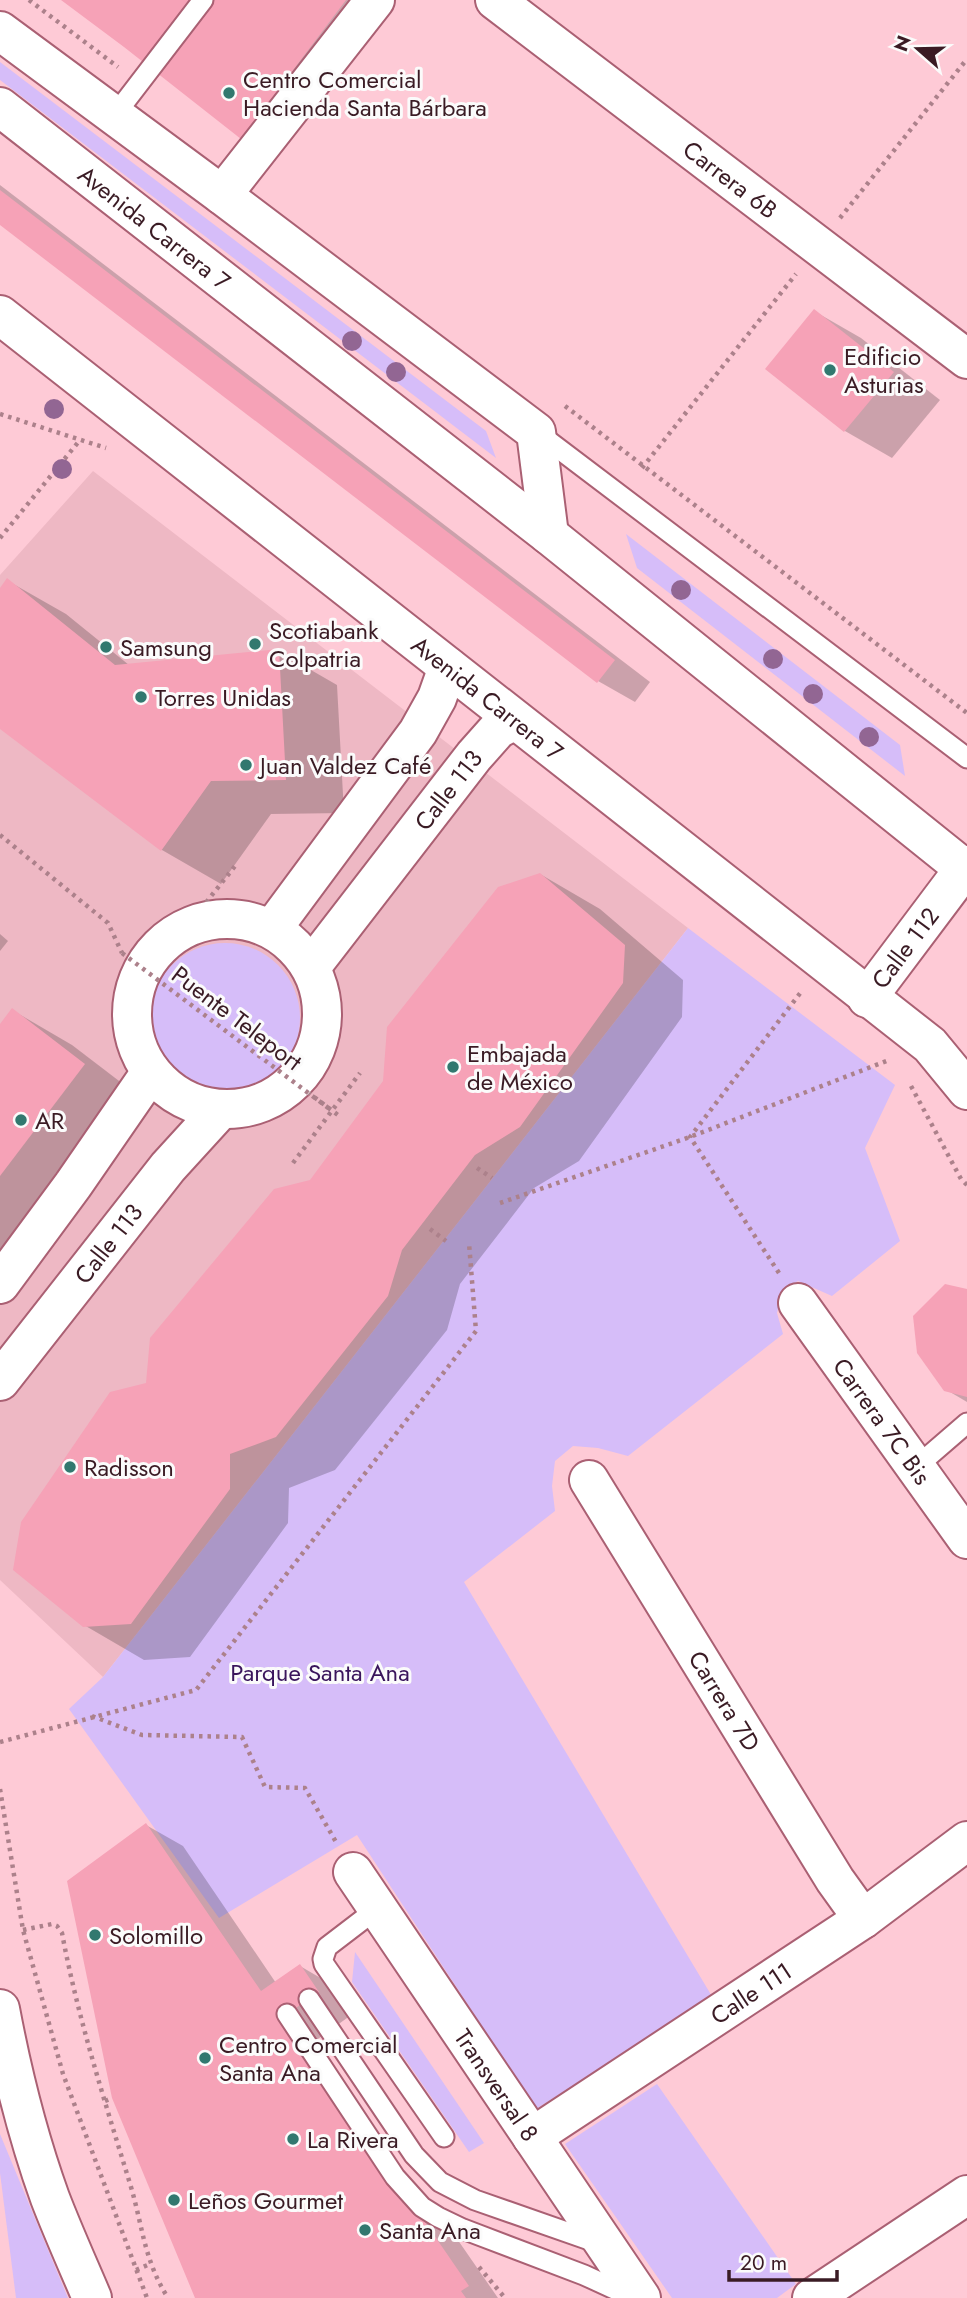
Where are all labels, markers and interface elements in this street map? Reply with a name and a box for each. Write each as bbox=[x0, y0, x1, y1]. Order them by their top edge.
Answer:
north arrow bbox=[883, 14, 953, 84]
text: N bbox=[887, 32, 918, 55]
place label: Centro Comercial Hacienda Santa Bárbara bbox=[243, 62, 487, 125]
marker: Centro Comercial Hacienda Santa Bárbara bbox=[221, 85, 237, 101]
street label: Carrera 6B bbox=[676, 132, 785, 227]
street label: Avenida Carrera 7 bbox=[71, 157, 238, 298]
place label: Edificio Asturias bbox=[844, 339, 924, 402]
marker: Edificio Asturias bbox=[822, 362, 838, 378]
place label: Scotiabank Colpatria bbox=[269, 613, 379, 676]
street label: Avenida Carrera 7 bbox=[404, 627, 571, 769]
place label: Samsung bbox=[120, 630, 212, 665]
marker: Scotiabank Colpatria bbox=[247, 636, 263, 652]
marker: Samsung bbox=[98, 639, 114, 655]
place label: Torres Unidas bbox=[155, 680, 291, 715]
marker: Torres Unidas bbox=[133, 689, 149, 705]
street label: Calle 113 bbox=[406, 742, 490, 837]
place label: Juan Valdez Café bbox=[257, 748, 431, 783]
marker: Juan Valdez Café bbox=[238, 757, 254, 773]
street label: Calle 112 bbox=[863, 900, 947, 996]
street label: Puente Teleport bbox=[164, 957, 310, 1079]
place label: Embajada de México bbox=[467, 1036, 573, 1099]
marker: Embajada de México bbox=[445, 1059, 461, 1075]
place label: AR bbox=[35, 1103, 65, 1138]
marker: AR bbox=[13, 1112, 29, 1128]
street label: Calle 113 bbox=[65, 1196, 151, 1291]
street label: Carrera 7C Bis bbox=[825, 1350, 940, 1492]
place label: Radisson bbox=[84, 1450, 174, 1485]
marker: Radisson bbox=[62, 1459, 78, 1475]
street label: Carrera 7D bbox=[680, 1644, 769, 1758]
park label: Parque Santa Ana bbox=[230, 1655, 410, 1690]
place label: Solomillo bbox=[109, 1918, 203, 1953]
marker: Solomillo bbox=[87, 1927, 103, 1943]
street label: Calle 111 bbox=[703, 1953, 798, 2033]
street label: Transversal 8 bbox=[446, 2022, 548, 2148]
place label: Centro Comercial Santa Ana bbox=[219, 2027, 398, 2090]
marker: Centro Comercial Santa Ana bbox=[197, 2050, 213, 2066]
place label: La Rivera bbox=[307, 2122, 399, 2157]
marker: La Rivera bbox=[285, 2131, 301, 2147]
place label: Leños Gourmet bbox=[188, 2183, 343, 2218]
marker: Leños Gourmet bbox=[166, 2192, 182, 2208]
place label: Santa Ana bbox=[379, 2213, 481, 2248]
marker: Santa Ana bbox=[357, 2222, 373, 2238]
scale bar bbox=[729, 2238, 838, 2282]
text: 20 m bbox=[740, 2248, 787, 2278]

